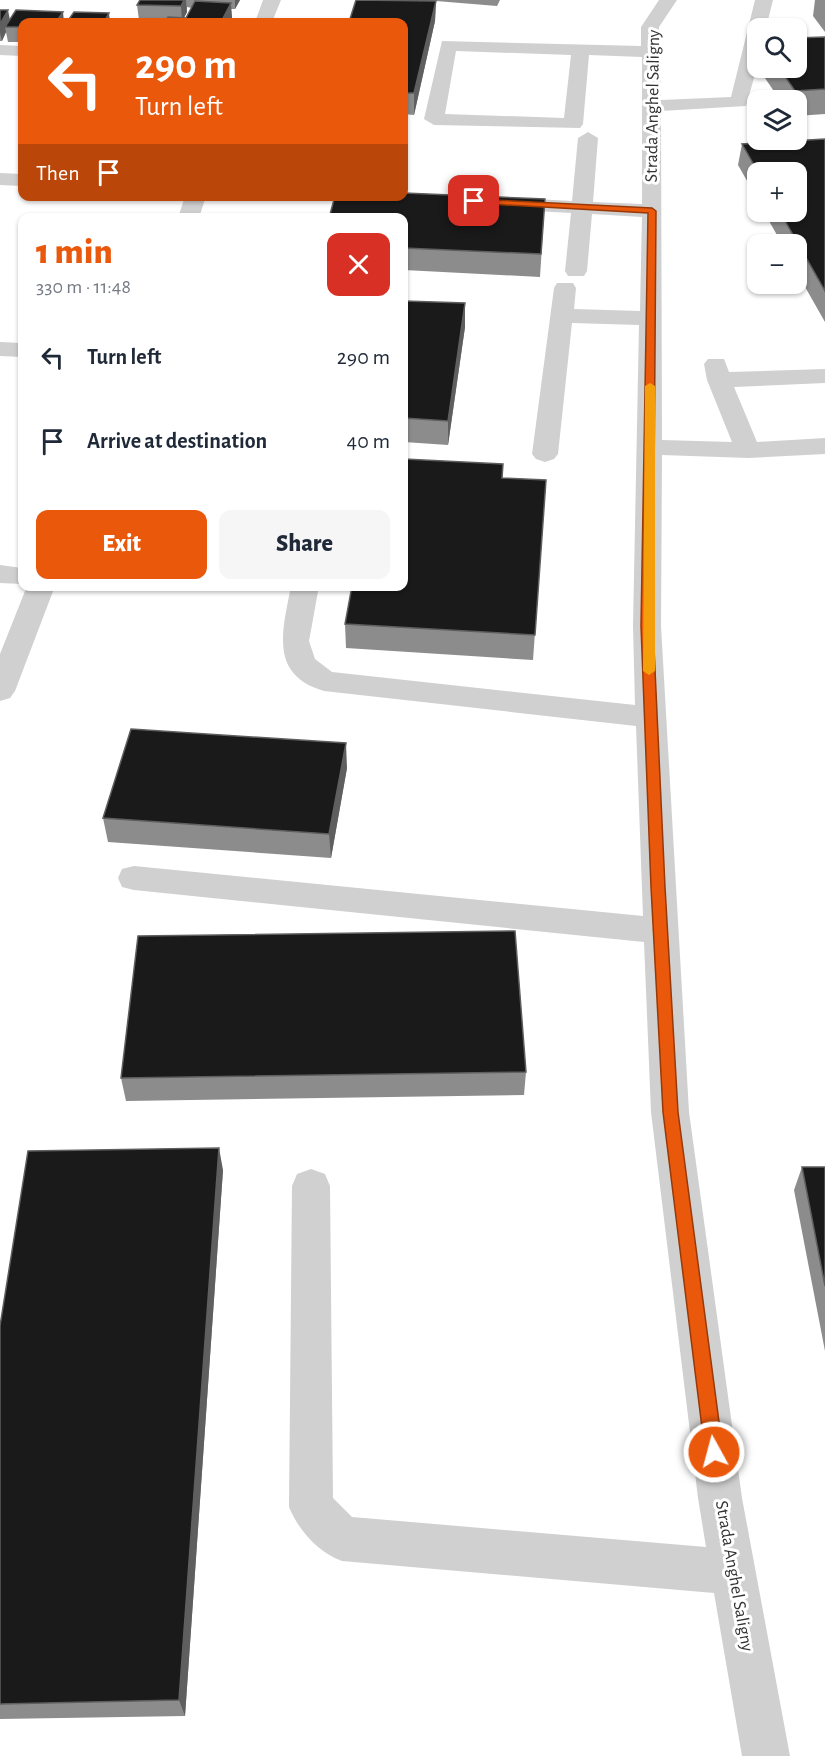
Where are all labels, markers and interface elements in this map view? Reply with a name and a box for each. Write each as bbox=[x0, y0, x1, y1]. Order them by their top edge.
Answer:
map controls bbox=[747, 18, 807, 294]
button: search bbox=[747, 18, 807, 78]
street label: Strada Anghel Saligny bbox=[643, 29, 663, 183]
icon: left bbox=[36, 42, 114, 120]
text: 290 m bbox=[135, 44, 237, 86]
button: layers bbox=[747, 90, 807, 150]
text: Turn left bbox=[135, 93, 223, 120]
icon: arrive bbox=[92, 156, 125, 189]
text: Then bbox=[36, 162, 80, 184]
button: + bbox=[747, 162, 807, 222]
pin bbox=[448, 175, 499, 226]
icon: arrive bbox=[457, 184, 490, 217]
button: close bbox=[327, 233, 390, 296]
text: 1 min bbox=[36, 234, 113, 270]
button: − bbox=[747, 234, 807, 294]
text: 330 m · 11:48 bbox=[36, 277, 131, 297]
icon: left bbox=[36, 341, 69, 374]
text: Turn left bbox=[87, 346, 161, 368]
text: 290 m bbox=[337, 346, 390, 368]
icon: arrive bbox=[36, 425, 69, 458]
text: Arrive at destination bbox=[87, 430, 267, 452]
text: 40 m bbox=[347, 430, 390, 452]
button: Exit bbox=[36, 510, 207, 579]
button: Share bbox=[219, 510, 390, 579]
position arrow bbox=[682, 1420, 746, 1484]
street label: Strada Anghel Saligny bbox=[712, 1499, 756, 1653]

